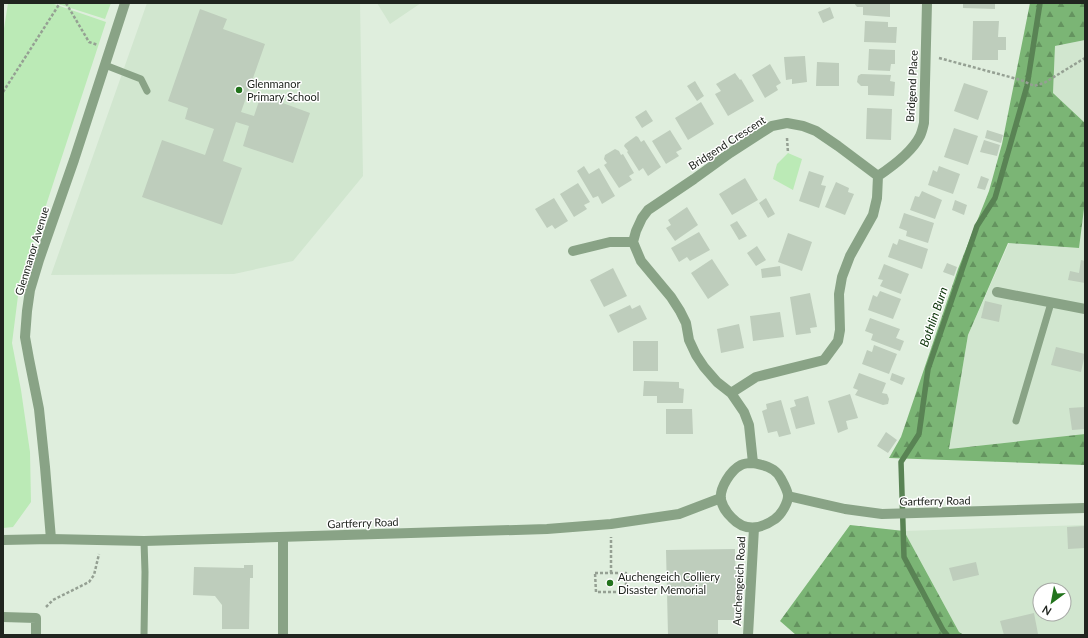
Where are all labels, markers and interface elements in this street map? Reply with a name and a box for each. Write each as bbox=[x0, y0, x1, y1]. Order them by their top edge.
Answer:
street label: Bridgend Place bbox=[903, 50, 920, 122]
place label: Glenmanor Primary School bbox=[247, 77, 319, 103]
marker: Glenmanor Primary School bbox=[234, 85, 244, 95]
street label: Bridgend Crescent bbox=[686, 113, 768, 172]
street label: Glenmanor Avenue bbox=[12, 205, 51, 297]
water label: Bothlin Burn bbox=[916, 285, 951, 349]
street label: Gartferry Road bbox=[899, 493, 971, 508]
street label: Gartferry Road bbox=[327, 515, 399, 530]
street label: Auchengeich Road bbox=[730, 536, 747, 626]
place label: Auchengeich Colliery Disaster Memorial bbox=[618, 570, 720, 596]
marker: Auchengeich Colliery Disaster Memorial bbox=[605, 578, 615, 588]
north arrow bbox=[1032, 582, 1072, 622]
text: N bbox=[1039, 603, 1053, 619]

